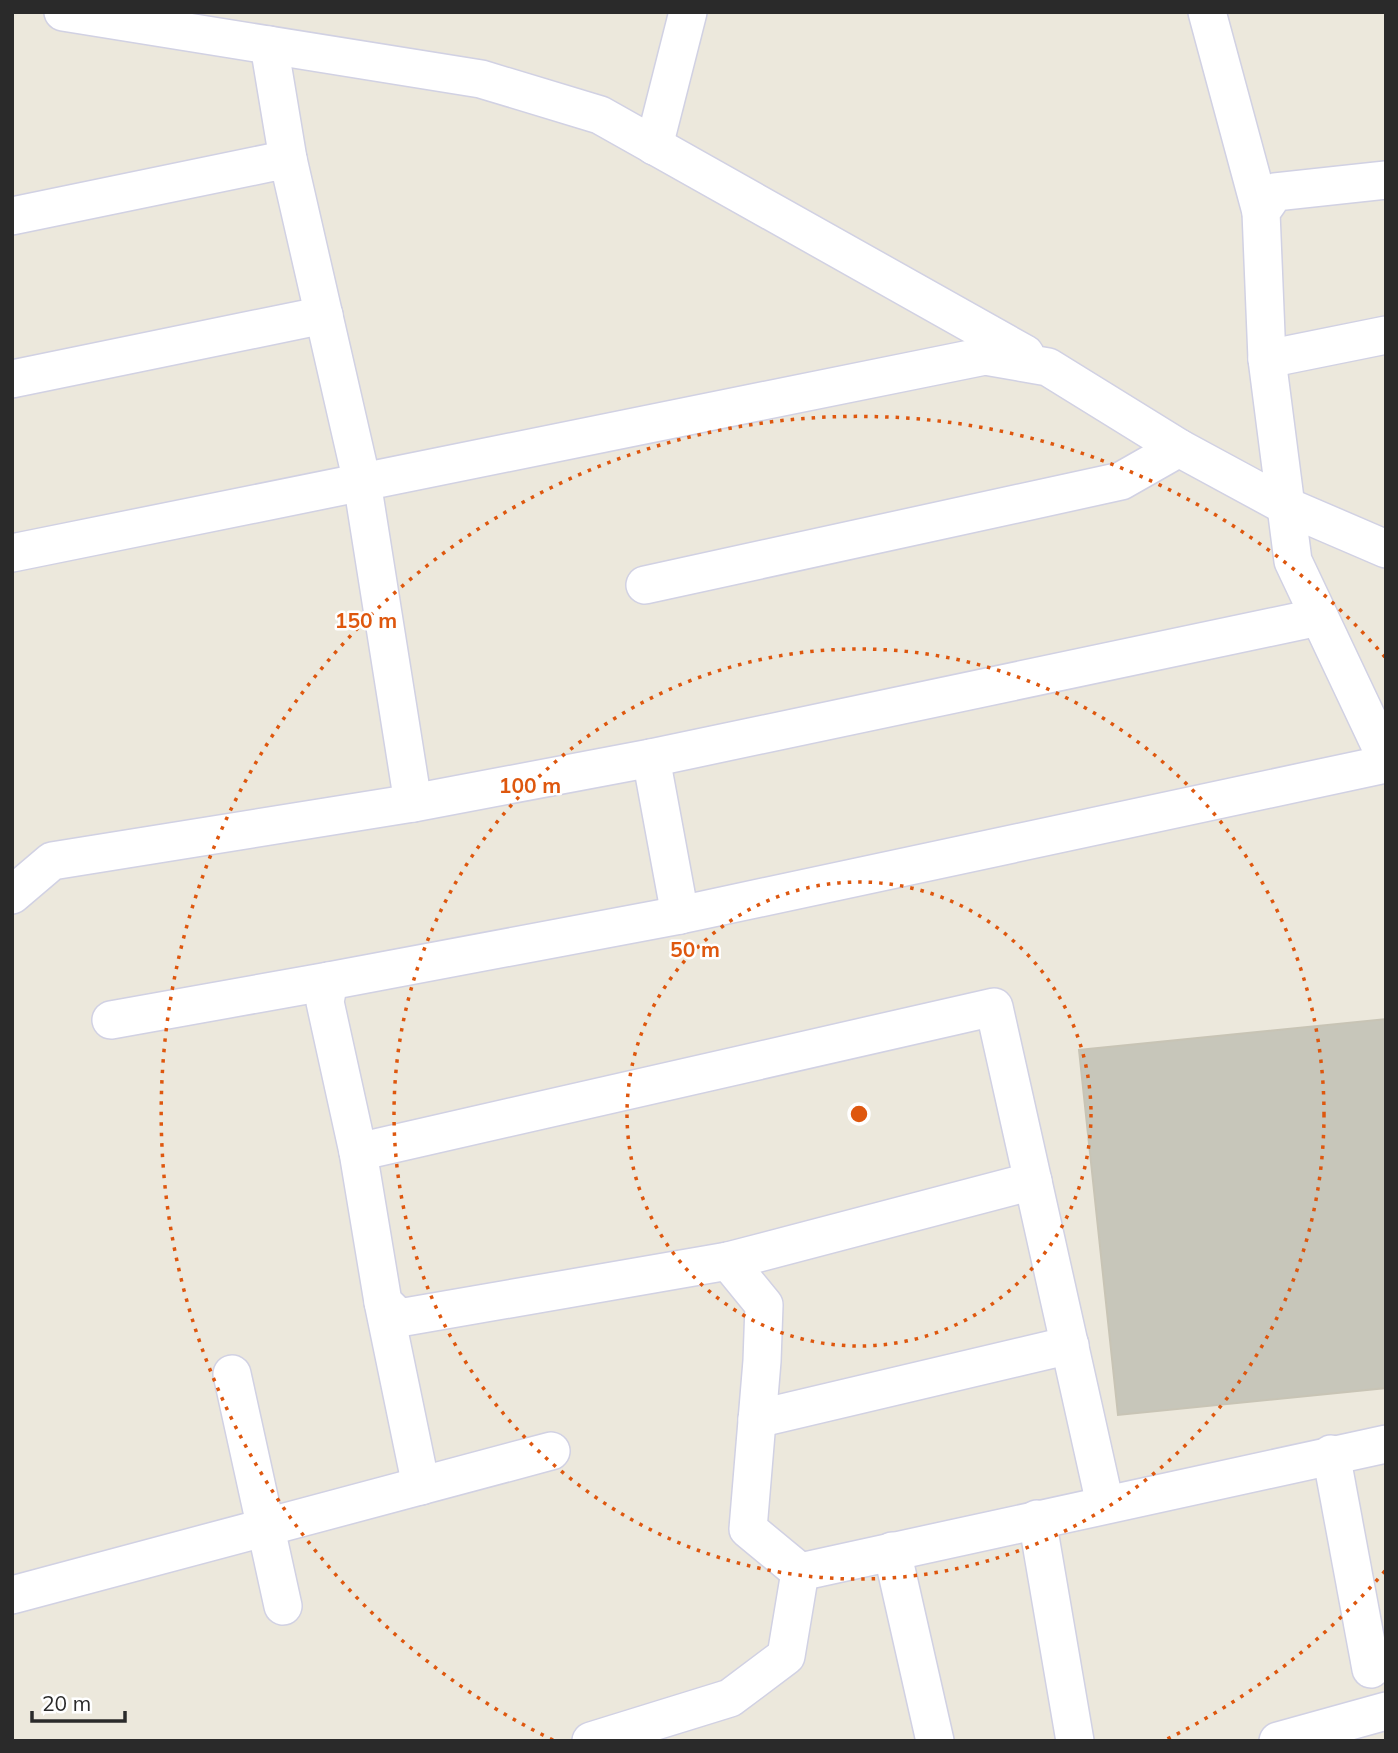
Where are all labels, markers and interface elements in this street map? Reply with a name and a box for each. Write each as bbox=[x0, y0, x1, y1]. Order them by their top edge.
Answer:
text: 150 m bbox=[335, 607, 397, 633]
text: 100 m bbox=[499, 772, 561, 798]
text: 50 m bbox=[670, 936, 720, 962]
centre of rings bbox=[847, 1102, 871, 1126]
scale bar bbox=[32, 1680, 124, 1724]
text: 20 m bbox=[42, 1690, 91, 1716]

